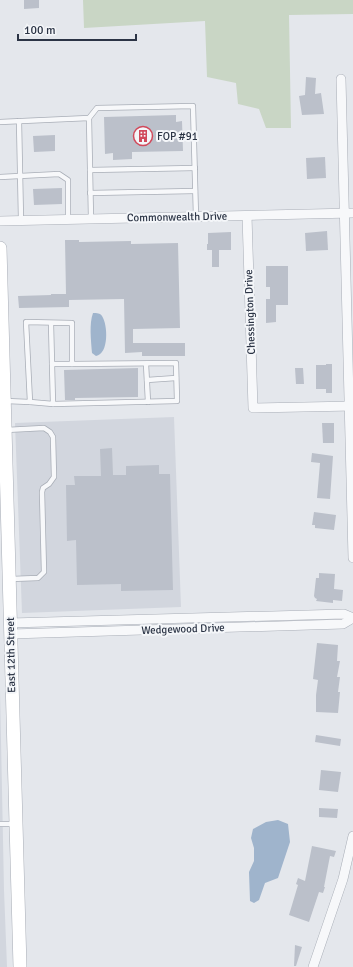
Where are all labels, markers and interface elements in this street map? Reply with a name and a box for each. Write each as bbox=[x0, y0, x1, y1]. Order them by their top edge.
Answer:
scale bar bbox=[18, 16, 136, 42]
text: 100 m bbox=[24, 23, 56, 38]
building icon: FOP #91 bbox=[132, 125, 154, 147]
place label: FOP #91 bbox=[157, 130, 198, 143]
street label: Commonwealth Drive bbox=[127, 210, 227, 224]
street label: Chessington Drive bbox=[242, 269, 258, 355]
street label: East 12th Street bbox=[4, 617, 18, 693]
street label: Wedgewood Drive bbox=[141, 621, 225, 637]

